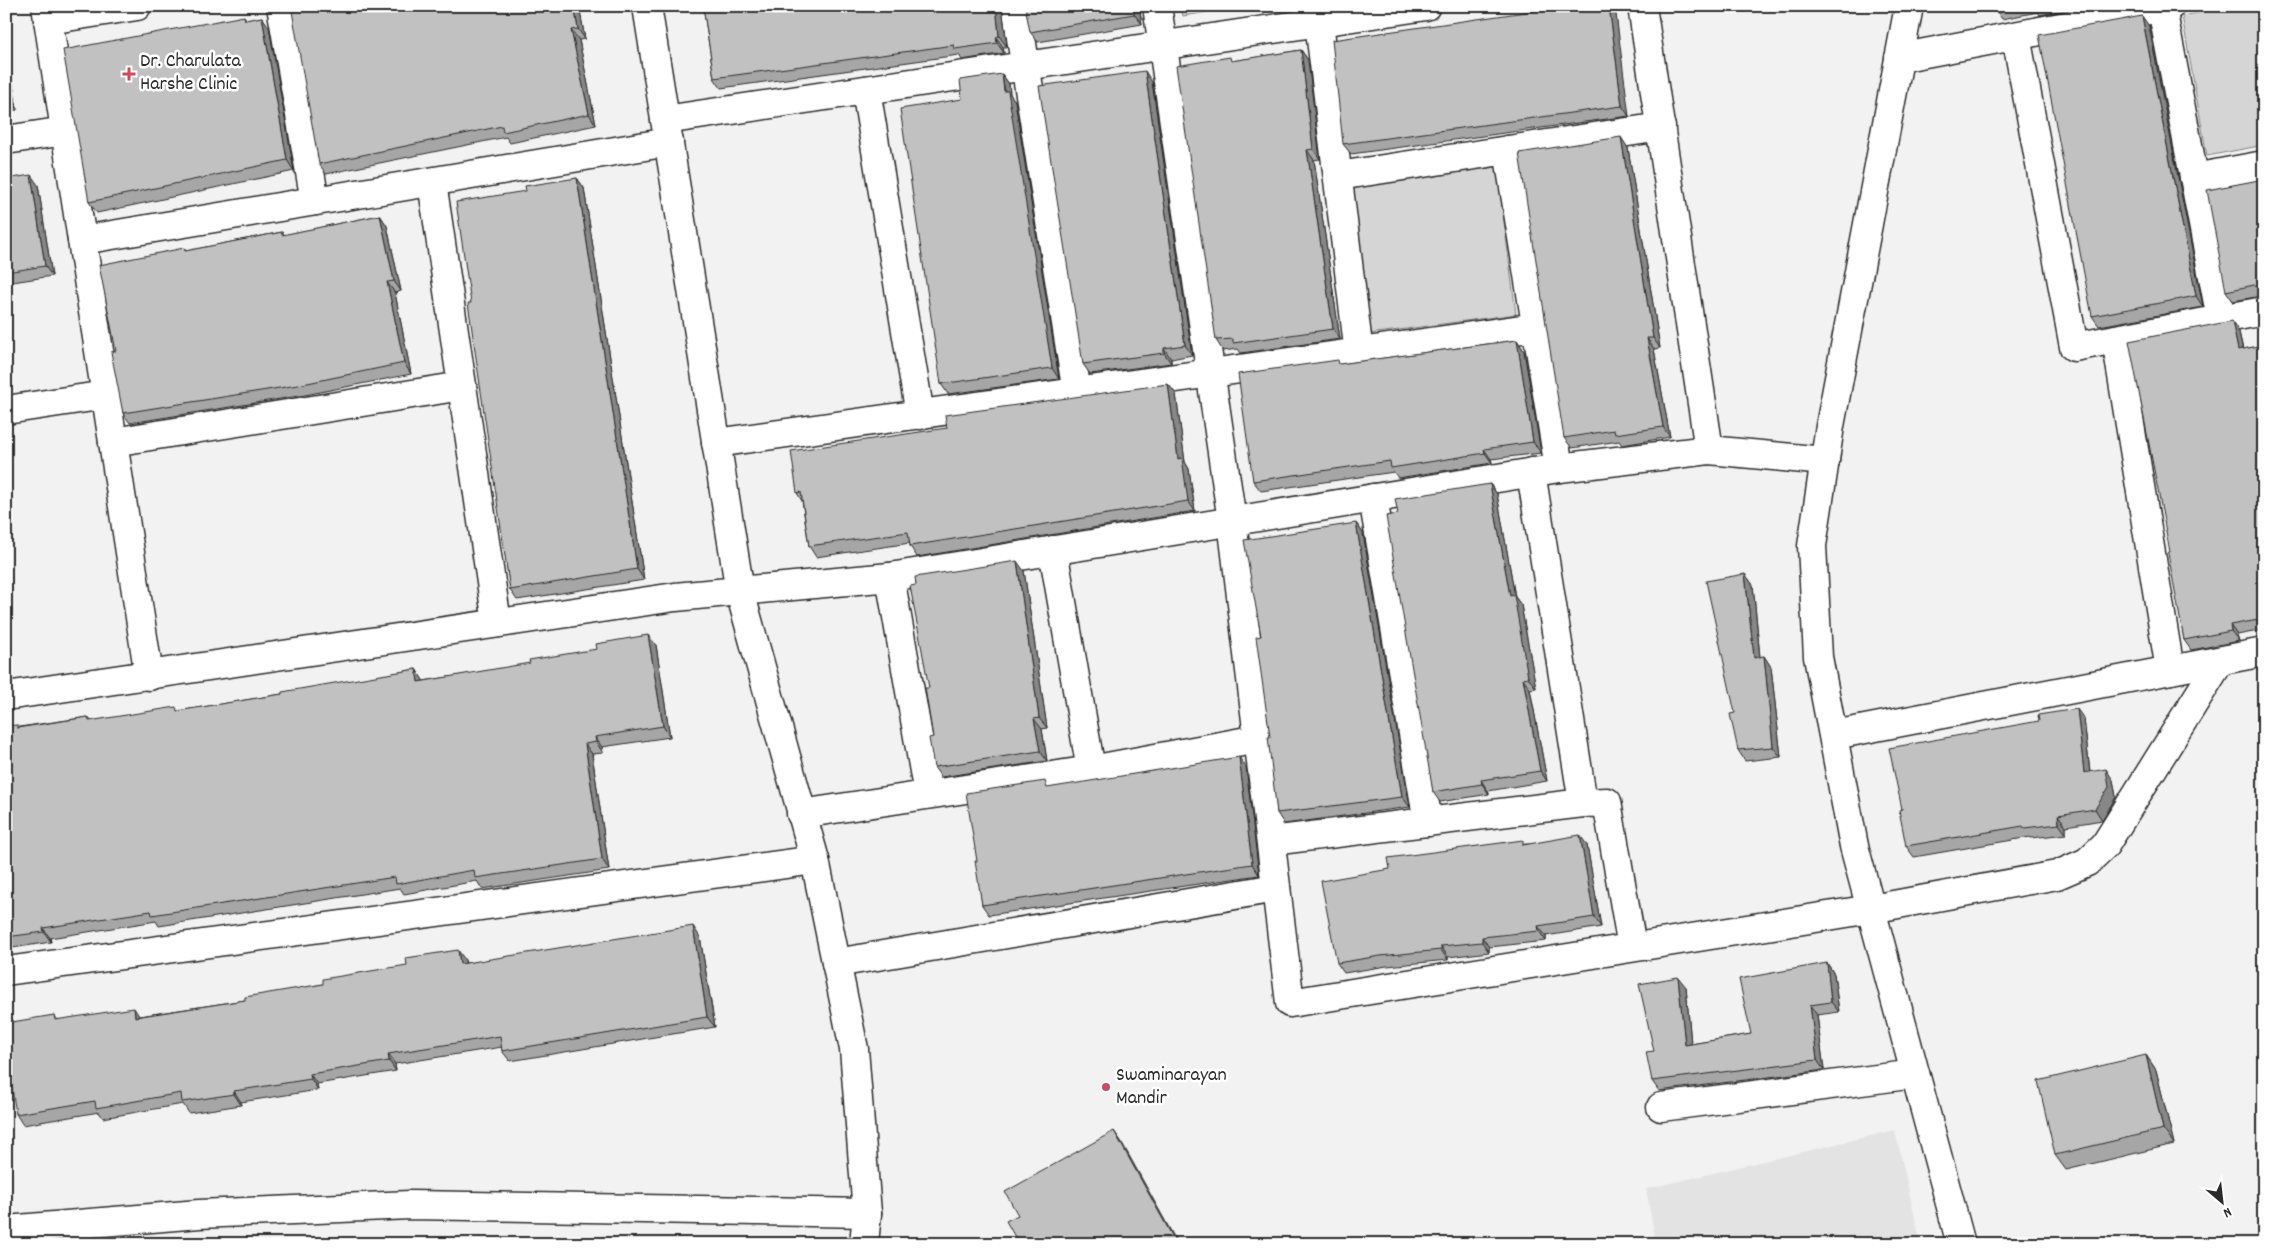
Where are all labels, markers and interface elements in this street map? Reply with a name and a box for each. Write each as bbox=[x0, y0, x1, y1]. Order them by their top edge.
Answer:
place label: Dr. Charulata Harshe Clinic bbox=[140, 48, 242, 99]
marker: Dr. Charulata Harshe Clinic bbox=[122, 67, 136, 81]
place label: Swaminarayan Mandir bbox=[1116, 1062, 1227, 1113]
marker: Swaminarayan Mandir bbox=[1100, 1081, 1112, 1093]
north arrow bbox=[2198, 1178, 2248, 1228]
text: N bbox=[2219, 1201, 2235, 1222]

